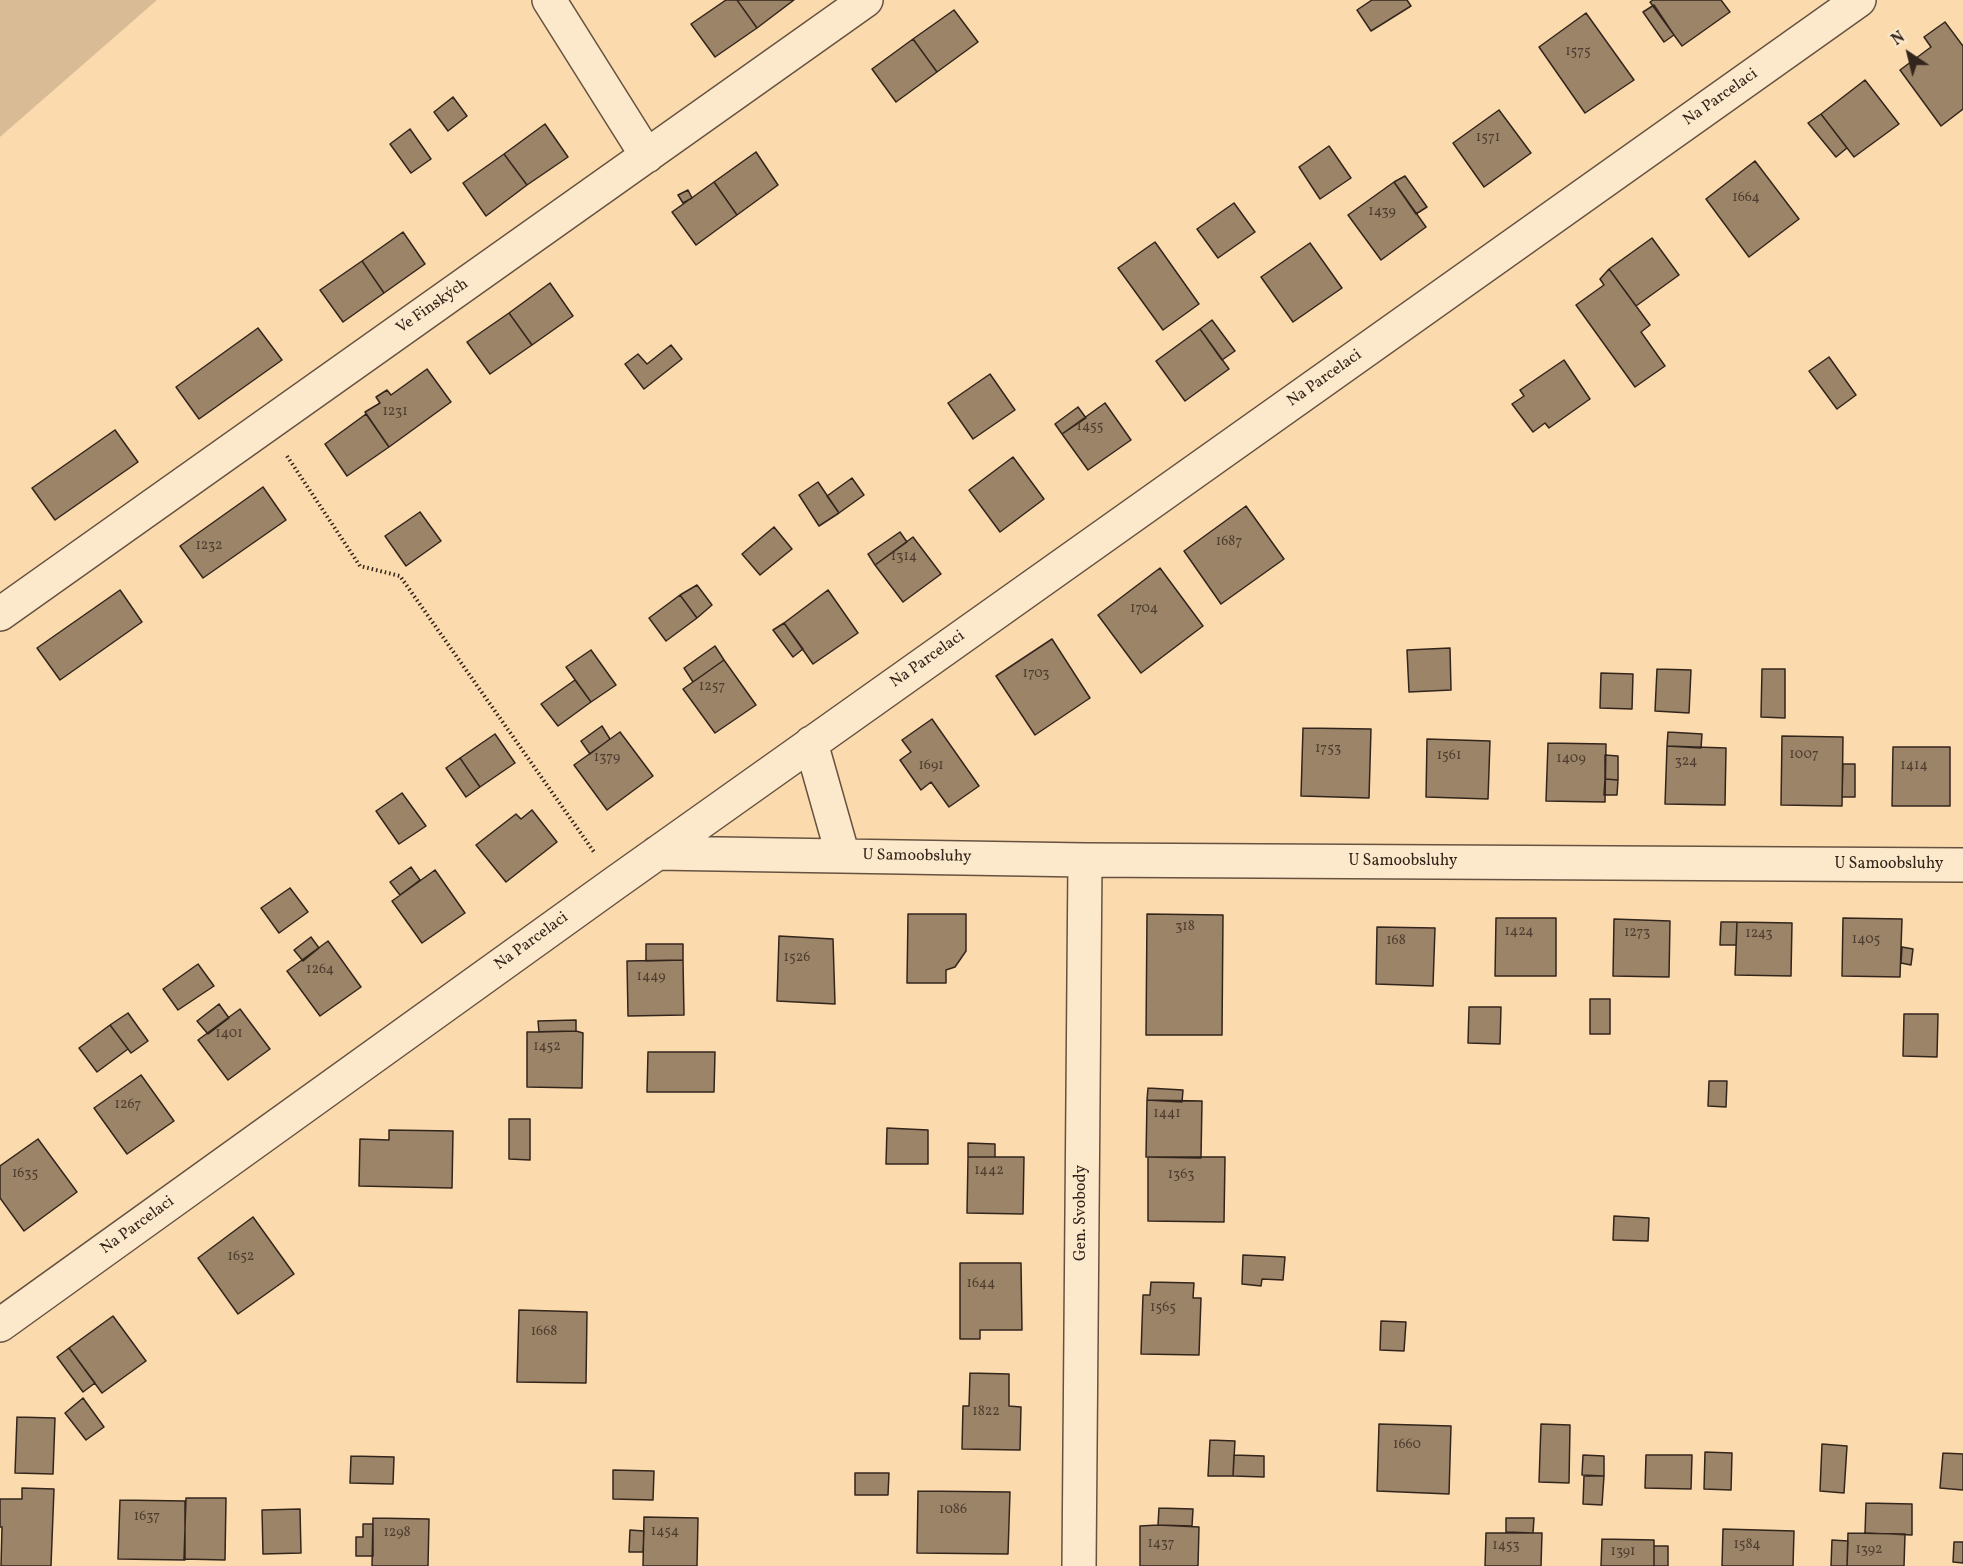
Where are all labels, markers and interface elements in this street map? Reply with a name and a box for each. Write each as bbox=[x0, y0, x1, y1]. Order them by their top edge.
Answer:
north arrow bbox=[1879, 24, 1939, 84]
text: N bbox=[1888, 27, 1910, 52]
house number: 1575 bbox=[1565, 44, 1591, 60]
street label: Na Parcelaci bbox=[1680, 65, 1762, 131]
house number: 1571 bbox=[1476, 130, 1500, 146]
house number: 1664 bbox=[1732, 190, 1760, 206]
house number: 1439 bbox=[1368, 204, 1396, 220]
street label: Ve Finských bbox=[393, 275, 473, 339]
street label: Na Parcelaci bbox=[1284, 346, 1366, 412]
house number: 1231 bbox=[382, 404, 408, 420]
house number: 1455 bbox=[1077, 419, 1103, 435]
house number: 1687 bbox=[1216, 534, 1242, 550]
house number: 1232 bbox=[195, 538, 223, 554]
house number: 1314 bbox=[891, 549, 917, 565]
house number: 1704 bbox=[1130, 601, 1158, 617]
street label: Na Parcelaci bbox=[887, 627, 969, 693]
house number: 1703 bbox=[1023, 666, 1049, 682]
house number: 1257 bbox=[699, 679, 725, 695]
house number: 1753 bbox=[1315, 741, 1341, 757]
house number: 1007 bbox=[1789, 747, 1819, 763]
house number: 1561 bbox=[1437, 748, 1461, 764]
house number: 1379 bbox=[594, 750, 620, 766]
house number: 1409 bbox=[1556, 751, 1586, 767]
house number: 324 bbox=[1675, 754, 1697, 770]
house number: 1691 bbox=[918, 758, 944, 774]
house number: 1414 bbox=[1900, 758, 1928, 774]
street label: U Samoobsluhy bbox=[862, 846, 972, 868]
street label: U Samoobsluhy bbox=[1349, 852, 1457, 872]
street label: U Samoobsluhy bbox=[1835, 855, 1943, 875]
street label: Na Parcelaci bbox=[491, 909, 573, 975]
house number: 318 bbox=[1175, 919, 1195, 935]
house number: 1424 bbox=[1504, 924, 1534, 940]
house number: 1273 bbox=[1624, 925, 1650, 941]
house number: 1243 bbox=[1745, 926, 1773, 942]
house number: 1405 bbox=[1852, 932, 1880, 948]
house number: 168 bbox=[1386, 933, 1406, 949]
house number: 1526 bbox=[784, 950, 810, 966]
house number: 1264 bbox=[306, 962, 334, 978]
house number: 1449 bbox=[637, 969, 665, 985]
house number: 1401 bbox=[215, 1026, 243, 1042]
house number: 1452 bbox=[533, 1039, 561, 1055]
house number: 1267 bbox=[115, 1097, 141, 1113]
house number: 1441 bbox=[1153, 1106, 1181, 1122]
house number: 1442 bbox=[974, 1163, 1004, 1179]
street label: Gen. Svobody bbox=[1072, 1165, 1092, 1261]
house number: 1635 bbox=[12, 1166, 38, 1182]
house number: 1363 bbox=[1168, 1167, 1194, 1183]
street label: Na Parcelaci bbox=[97, 1193, 179, 1259]
house number: 1652 bbox=[228, 1249, 254, 1265]
house number: 1644 bbox=[967, 1276, 995, 1292]
house number: 1565 bbox=[1150, 1300, 1176, 1316]
house number: 1668 bbox=[531, 1324, 557, 1340]
house number: 1822 bbox=[972, 1404, 1000, 1420]
house number: 1660 bbox=[1393, 1437, 1421, 1453]
house number: 1086 bbox=[939, 1502, 967, 1518]
house number: 1637 bbox=[134, 1509, 160, 1525]
house number: 1454 bbox=[651, 1524, 679, 1540]
house number: 1298 bbox=[383, 1525, 411, 1541]
house number: 1437 bbox=[1147, 1536, 1175, 1552]
house number: 1584 bbox=[1733, 1537, 1761, 1553]
house number: 1453 bbox=[1492, 1538, 1520, 1554]
house number: 1392 bbox=[1855, 1542, 1883, 1558]
house number: 1391 bbox=[1610, 1544, 1636, 1560]

